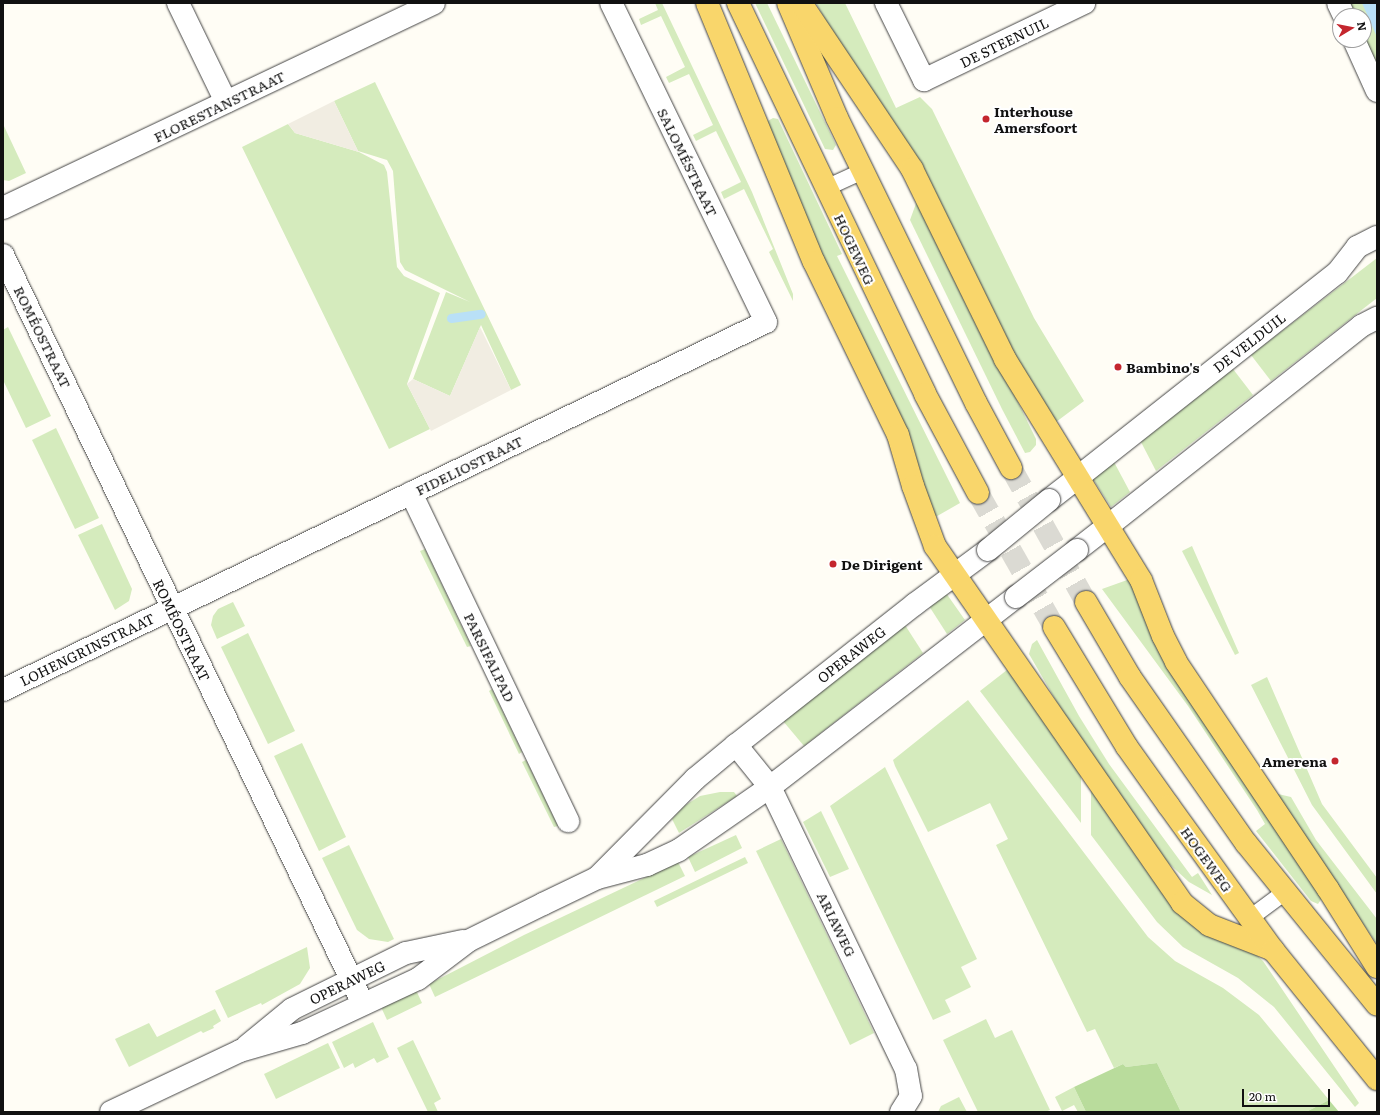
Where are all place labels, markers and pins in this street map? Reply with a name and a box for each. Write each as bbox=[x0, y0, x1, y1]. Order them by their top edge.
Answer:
place label: Interhouse Amersfoort bbox=[994, 103, 1077, 136]
marker: Interhouse Amersfoort bbox=[981, 114, 991, 124]
place label: Bambino's bbox=[1126, 359, 1199, 375]
marker: Bambino's bbox=[1113, 362, 1123, 372]
place label: De Dirigent bbox=[841, 556, 923, 572]
marker: De Dirigent bbox=[828, 559, 838, 569]
place label: Amerena bbox=[1262, 753, 1327, 769]
marker: Amerena bbox=[1330, 756, 1340, 766]

